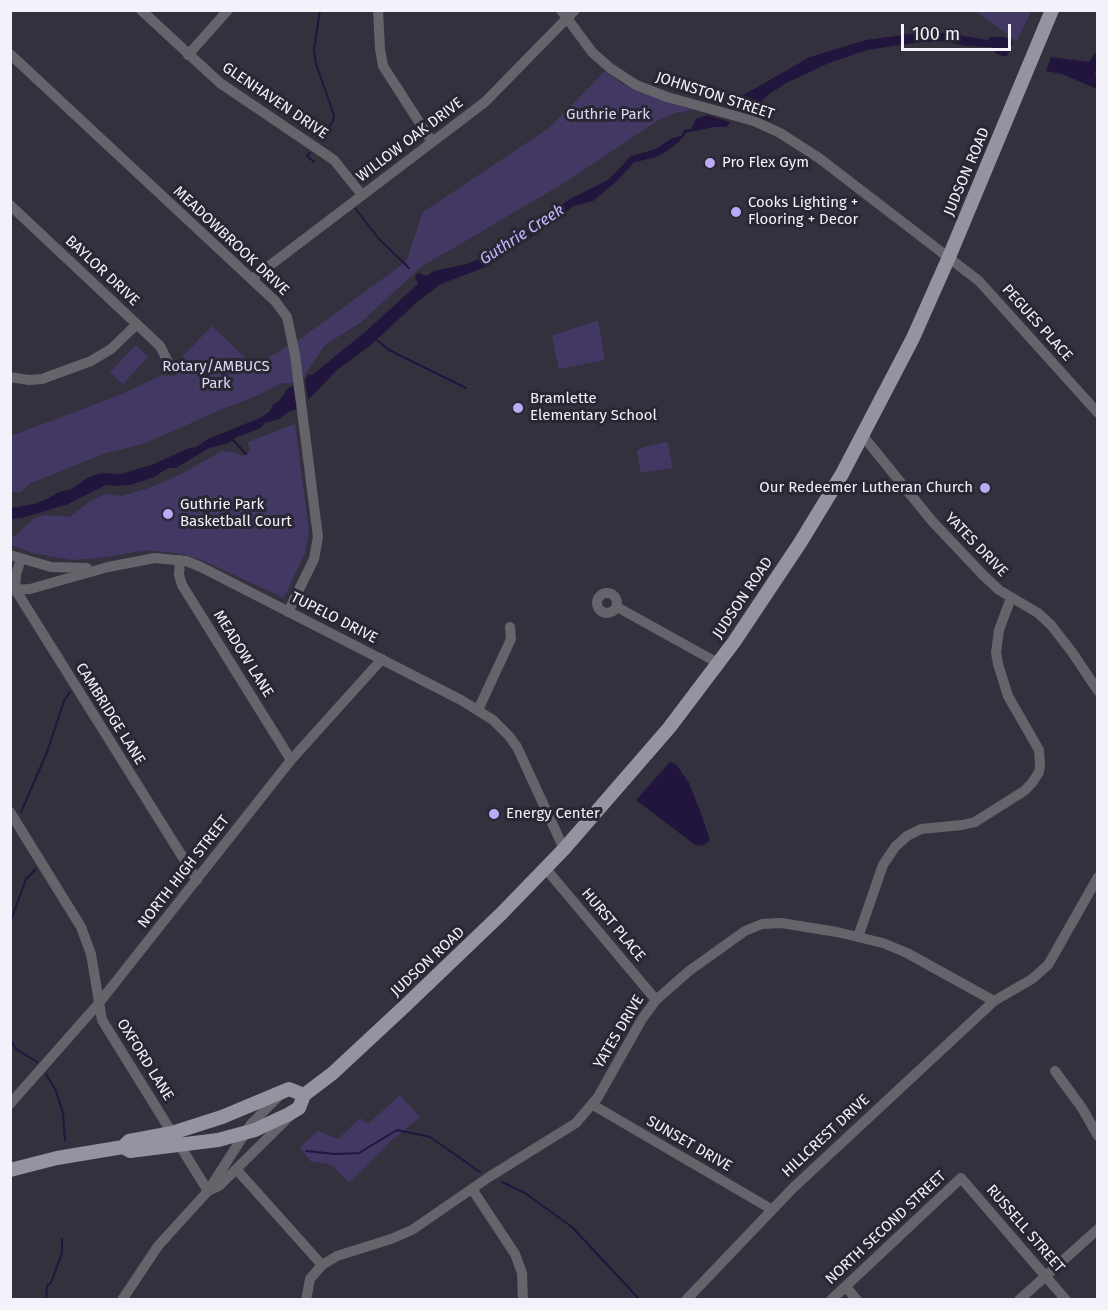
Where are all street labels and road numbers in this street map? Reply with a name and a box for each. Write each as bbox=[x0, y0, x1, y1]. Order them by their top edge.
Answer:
street label: GLENHAVEN DRIVE bbox=[219, 59, 331, 143]
street label: JOHNSTON STREET bbox=[653, 68, 777, 124]
street label: WILLOW OAK DRIVE bbox=[353, 94, 467, 186]
street label: JUDSON ROAD bbox=[940, 125, 994, 219]
street label: MEADOWBROOK DRIVE bbox=[169, 183, 293, 299]
street label: BAYLOR DRIVE bbox=[61, 232, 143, 310]
street label: PEGUES PLACE bbox=[998, 281, 1076, 365]
street label: YATES DRIVE bbox=[941, 509, 1011, 581]
street label: JUDSON ROAD bbox=[709, 554, 777, 642]
street label: TUPELO DRIVE bbox=[288, 588, 380, 648]
street label: MEADOW LANE bbox=[209, 607, 277, 701]
street label: CAMBRIDGE LANE bbox=[71, 660, 149, 768]
street label: NORTH HIGH STREET bbox=[134, 812, 234, 932]
street label: HURST PLACE bbox=[577, 885, 649, 965]
street label: JUDSON ROAD bbox=[387, 923, 469, 1001]
street label: YATES DRIVE bbox=[590, 992, 648, 1072]
street label: OXFORD LANE bbox=[113, 1016, 177, 1104]
street label: HILLCREST DRIVE bbox=[778, 1091, 874, 1181]
street label: SUNSET DRIVE bbox=[643, 1112, 735, 1176]
street label: NORTH SECOND STREET bbox=[822, 1167, 950, 1289]
street label: RUSSELL STREET bbox=[982, 1181, 1068, 1277]

